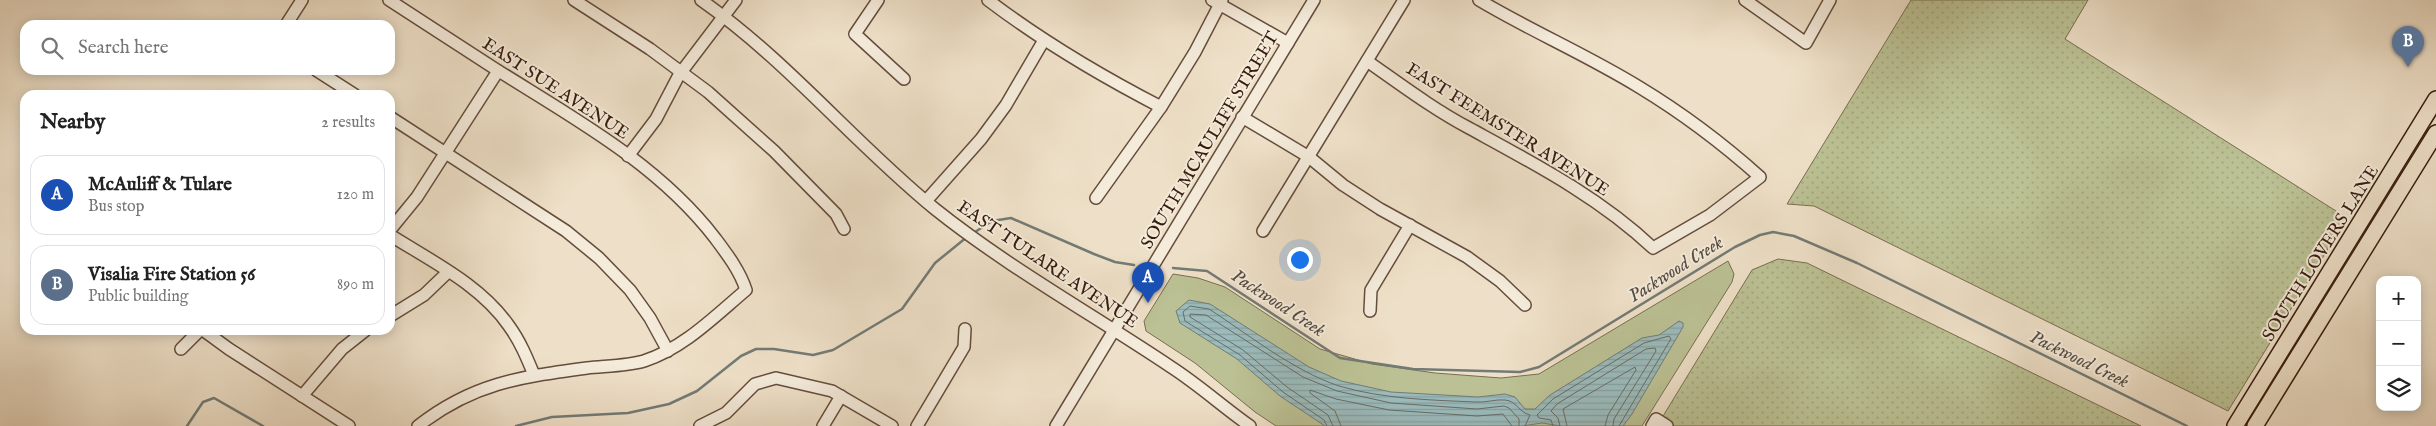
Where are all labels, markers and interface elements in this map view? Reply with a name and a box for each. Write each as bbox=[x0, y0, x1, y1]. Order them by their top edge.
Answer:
search box bbox=[20, 20, 395, 75]
pin: B bbox=[2392, 26, 2424, 67]
street label: SOUTH MCAULIFF STREET bbox=[1136, 28, 1284, 254]
street label: EAST SUE AVENUE bbox=[477, 33, 633, 145]
icon: search bbox=[38, 34, 66, 62]
text: Search here bbox=[78, 36, 169, 60]
street label: EAST FEEMSTER AVENUE bbox=[1401, 58, 1613, 202]
text: Nearby bbox=[40, 109, 105, 136]
text: 2 results bbox=[321, 113, 375, 133]
street label: SOUTH LOVERS LANE bbox=[2258, 161, 2385, 346]
text: McAuliff & Tulare bbox=[88, 173, 232, 197]
text: A bbox=[52, 185, 62, 205]
text: 120 m bbox=[337, 185, 374, 205]
street label: EAST TULARE AVENUE bbox=[952, 196, 1142, 334]
text: Bus stop bbox=[88, 197, 144, 217]
water label: Packwood Creek bbox=[1624, 231, 1728, 308]
your location bbox=[1287, 247, 1313, 273]
pin: A bbox=[1132, 262, 1164, 303]
text: Visalia Fire Station 56 bbox=[88, 263, 255, 287]
water label: Packwood Creek bbox=[1226, 264, 1330, 343]
text: B bbox=[52, 275, 62, 295]
text: 890 m bbox=[337, 275, 374, 295]
map controls bbox=[2376, 276, 2421, 411]
button: + bbox=[2376, 276, 2421, 321]
text: Public building bbox=[88, 287, 188, 307]
button: − bbox=[2376, 321, 2421, 366]
water label: Packwood Creek bbox=[2026, 325, 2133, 394]
button: layers bbox=[2376, 366, 2421, 411]

